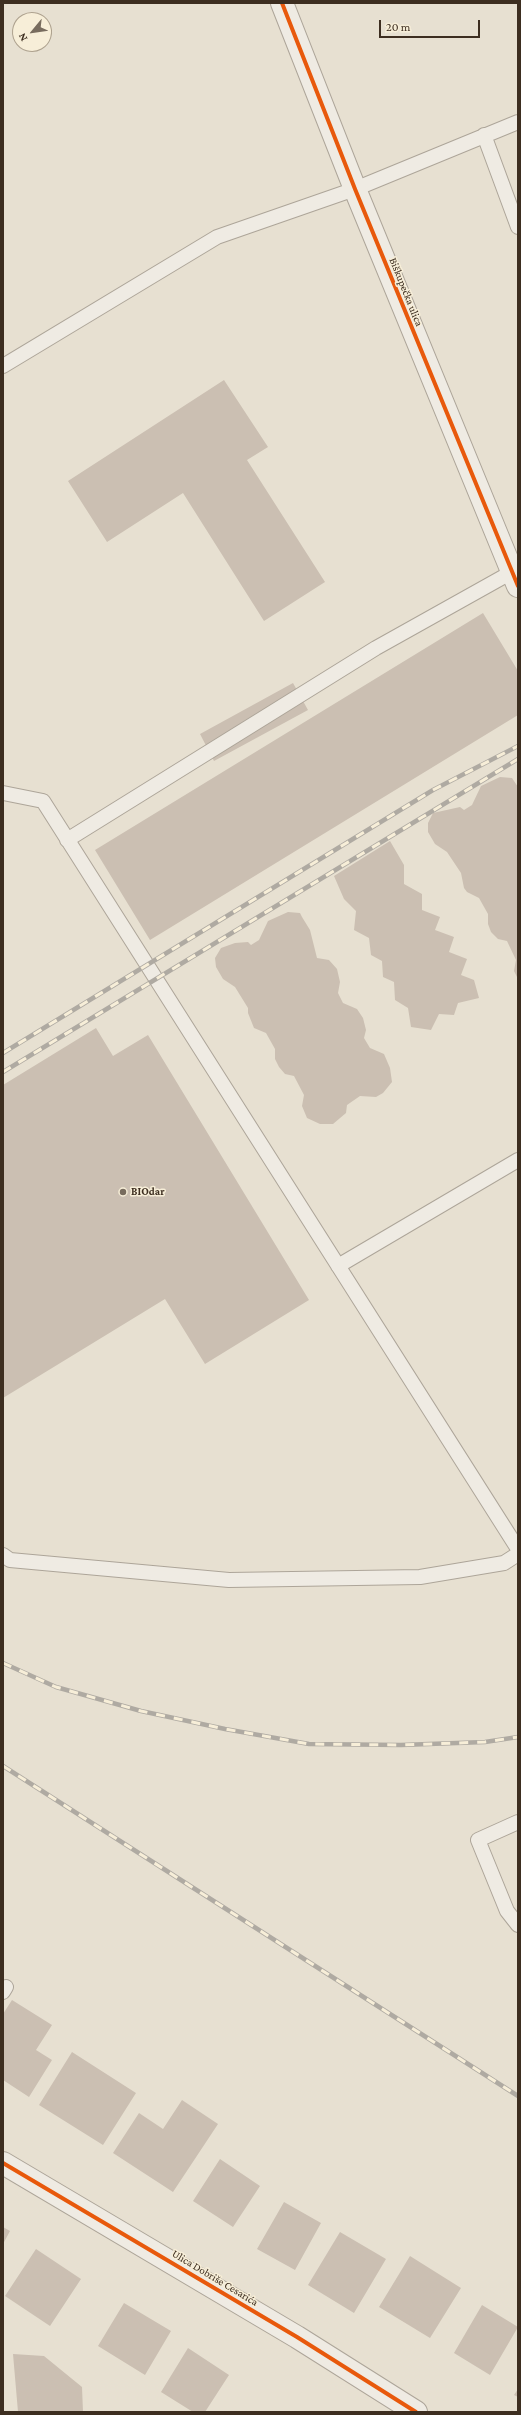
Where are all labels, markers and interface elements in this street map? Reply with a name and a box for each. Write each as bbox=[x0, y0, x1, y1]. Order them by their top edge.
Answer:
north arrow bbox=[12, 12, 52, 52]
scale bar bbox=[381, 12, 482, 38]
text: 20 m bbox=[386, 20, 410, 34]
text: N bbox=[15, 31, 29, 44]
street label: Biškupečka ulica bbox=[386, 256, 426, 328]
place label: BIOdar bbox=[131, 1185, 165, 1199]
marker: BIOdar bbox=[118, 1187, 128, 1197]
street label: Ulica Dobriše Cesarića bbox=[170, 2247, 260, 2309]

